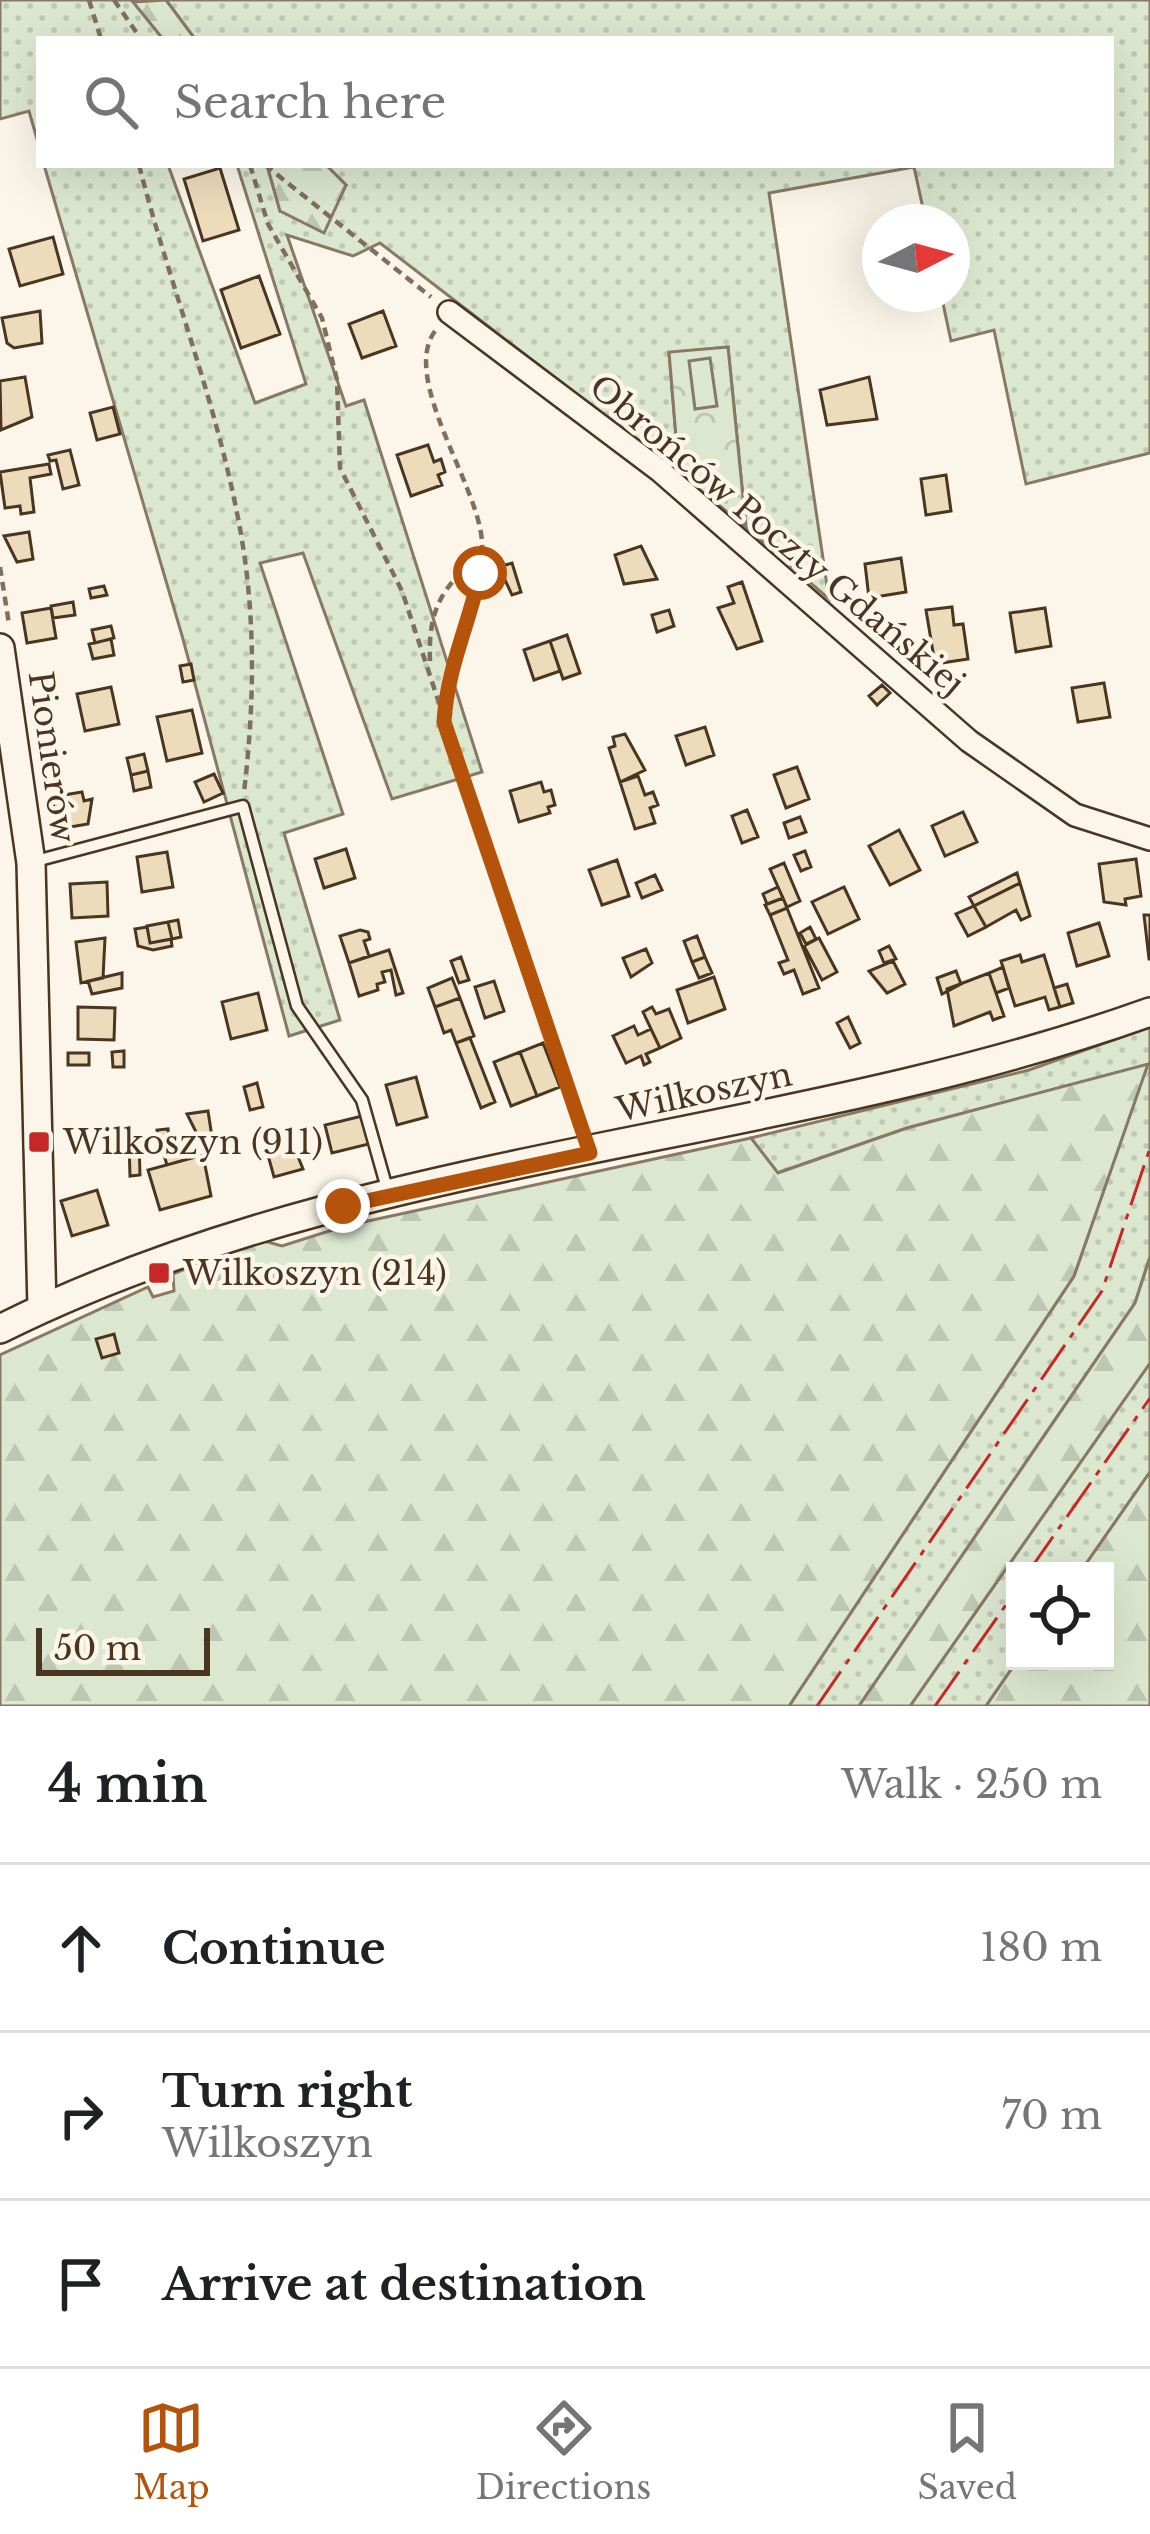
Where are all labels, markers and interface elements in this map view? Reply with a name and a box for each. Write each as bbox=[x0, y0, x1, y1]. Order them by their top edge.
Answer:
search box bbox=[36, 36, 1114, 168]
icon: search bbox=[78, 69, 144, 135]
text: Search here bbox=[174, 74, 446, 130]
north arrow bbox=[862, 204, 970, 312]
street label: Obrońców Poczty Gdańskiej bbox=[581, 366, 973, 704]
route start bbox=[453, 546, 507, 600]
street label: Pionierów bbox=[20, 669, 84, 845]
street label: Wilkoszyn bbox=[611, 1053, 796, 1131]
place label: Wilkoszyn (911) bbox=[62, 1122, 323, 1163]
marker: Wilkoszyn (911) bbox=[26, 1129, 52, 1155]
route end bbox=[316, 1179, 370, 1233]
place label: Wilkoszyn (214) bbox=[182, 1253, 447, 1294]
marker: Wilkoszyn (214) bbox=[146, 1260, 172, 1286]
map controls bbox=[1006, 1562, 1114, 1670]
button: locate bbox=[1006, 1562, 1114, 1670]
scale bar bbox=[36, 1622, 210, 1675]
text: 50 m bbox=[54, 1628, 141, 1669]
text: 4 min bbox=[48, 1753, 207, 1816]
text: Walk · 250 m bbox=[841, 1760, 1102, 1809]
icon: ahead bbox=[48, 1915, 114, 1981]
text: Continue bbox=[162, 1920, 386, 1976]
text: 180 m bbox=[980, 1923, 1102, 1972]
text: Turn right bbox=[162, 2063, 412, 2119]
icon: right bbox=[48, 2083, 114, 2149]
text: 70 m bbox=[1002, 2091, 1102, 2140]
text: Wilkoszyn bbox=[162, 2119, 373, 2168]
icon: arrive bbox=[48, 2251, 114, 2317]
text: Arrive at destination bbox=[162, 2256, 646, 2312]
tab: Map bbox=[133, 2395, 210, 2508]
tab: Directions bbox=[476, 2395, 651, 2508]
tab: Saved bbox=[917, 2395, 1017, 2508]

